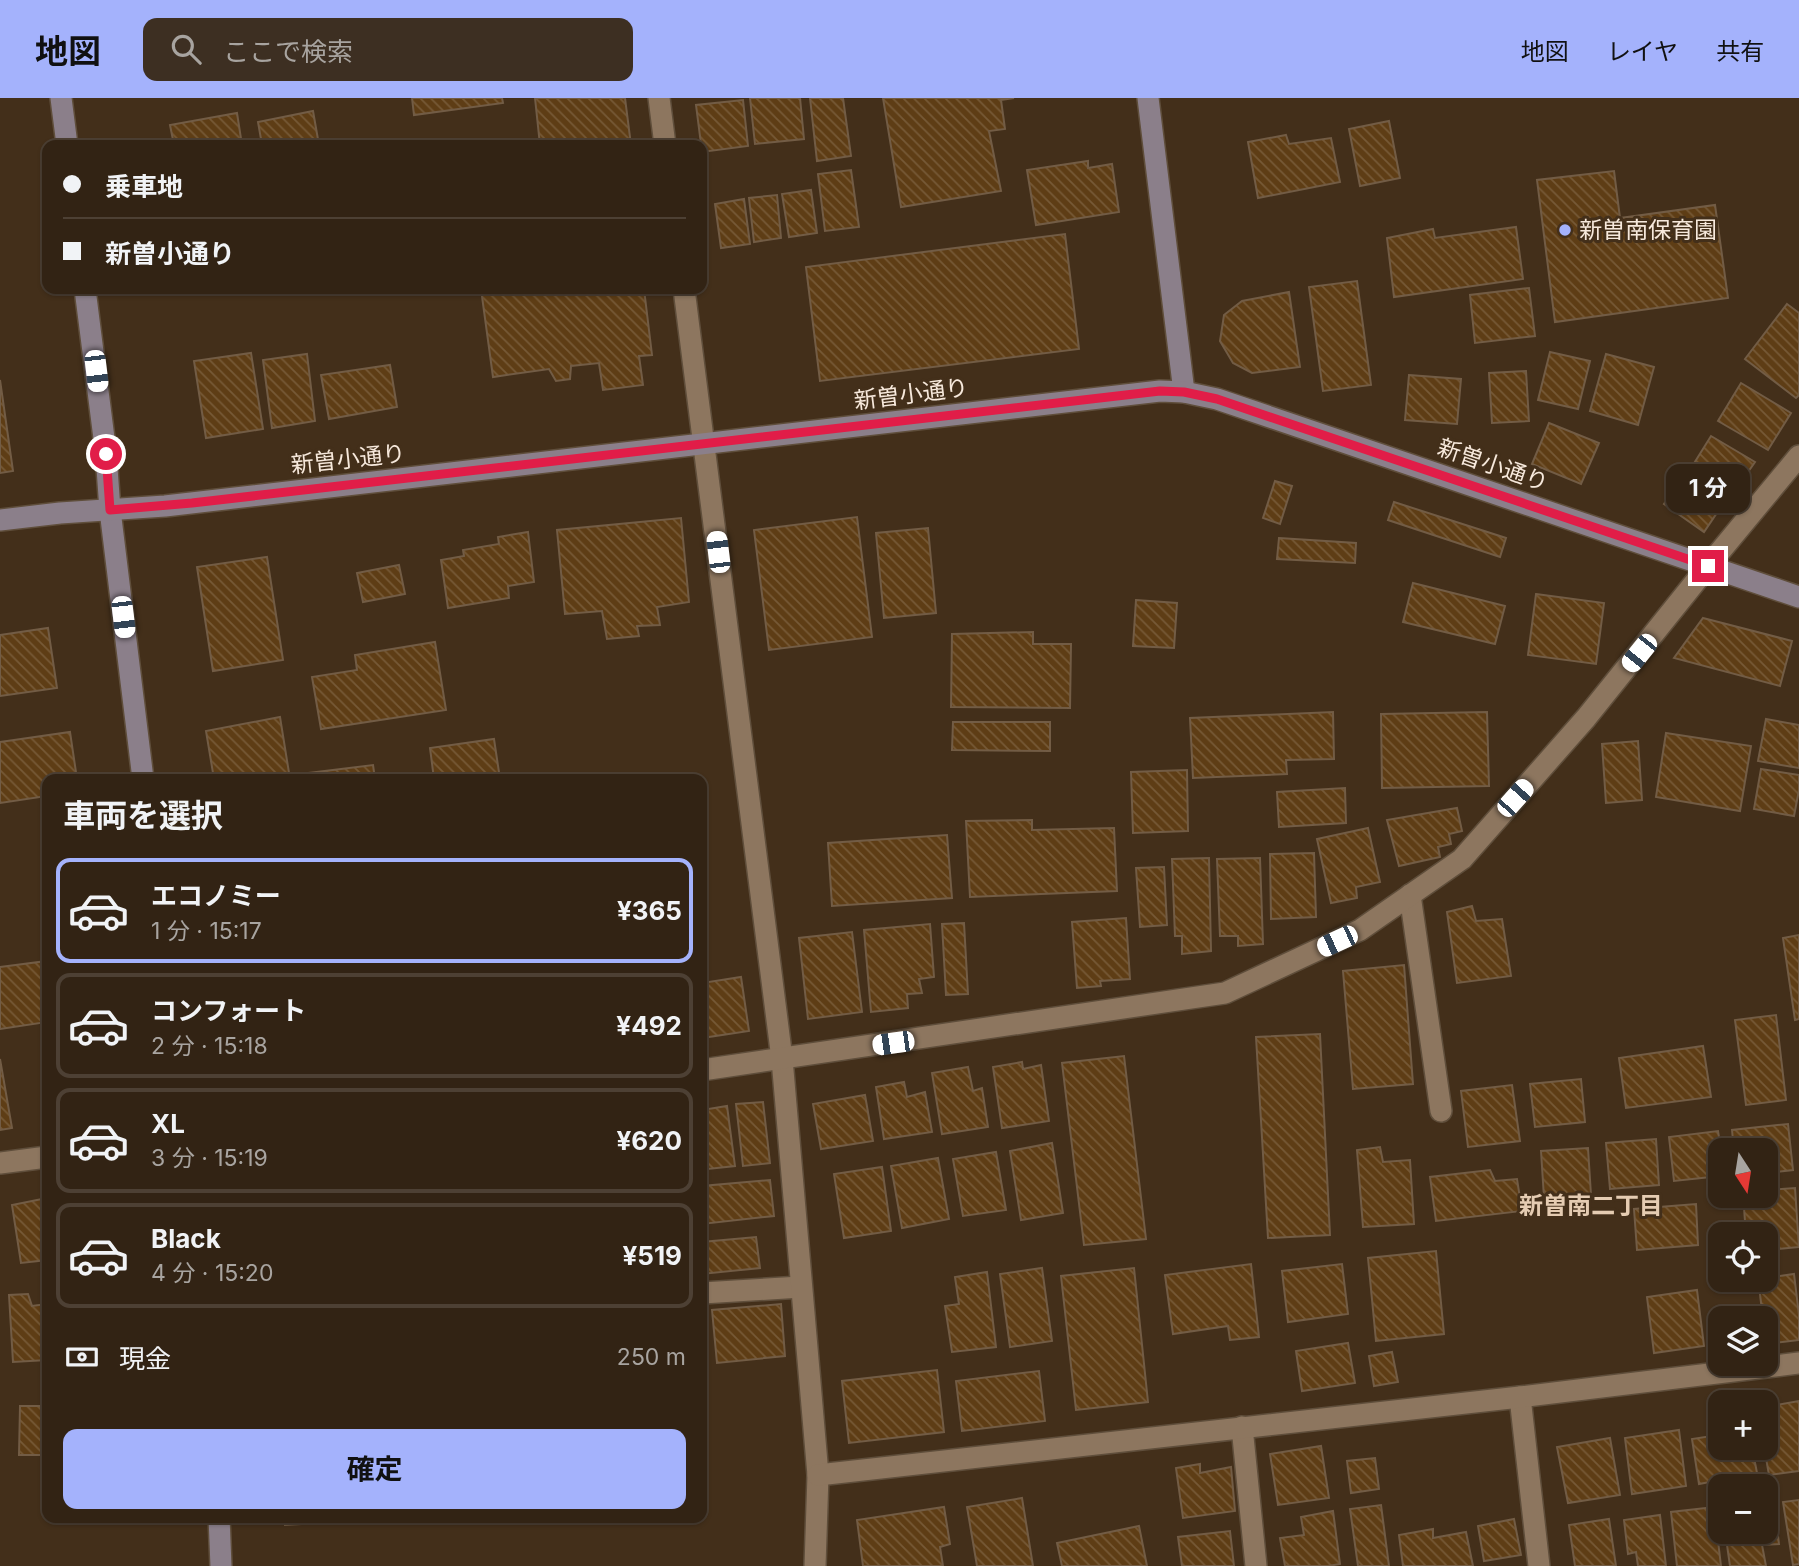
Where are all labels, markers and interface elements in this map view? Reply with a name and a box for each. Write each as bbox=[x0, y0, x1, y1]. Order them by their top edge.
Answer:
search box bbox=[143, 18, 633, 81]
icon: search bbox=[167, 30, 205, 68]
text: 地図 bbox=[35, 31, 101, 71]
text: ここで検索 bbox=[223, 36, 353, 67]
text: 地図 bbox=[1521, 37, 1569, 66]
text: レイヤ bbox=[1607, 37, 1678, 66]
text: 共有 bbox=[1716, 37, 1764, 66]
text: 乗車地 bbox=[105, 171, 183, 202]
place label: 新曽南保育園 bbox=[1579, 216, 1717, 244]
marker: 新曽南保育園 bbox=[1557, 222, 1573, 238]
text: 新曽小通り bbox=[105, 238, 235, 269]
car bbox=[84, 349, 109, 393]
street label: 新曽小通り bbox=[852, 373, 970, 415]
street label: 新曽小通り bbox=[1434, 433, 1552, 497]
route start bbox=[90, 438, 122, 470]
street label: 新曽小通り bbox=[289, 439, 407, 479]
callout: 1 分 bbox=[1666, 464, 1750, 514]
text: 1 分 bbox=[1689, 474, 1727, 502]
car bbox=[706, 530, 731, 574]
route end bbox=[1692, 550, 1724, 582]
car bbox=[111, 595, 136, 639]
car bbox=[1618, 630, 1661, 676]
car bbox=[1494, 775, 1537, 821]
text: 車両を選択 bbox=[63, 796, 223, 835]
icon: car bbox=[67, 879, 130, 942]
text: エコノミー bbox=[151, 880, 281, 911]
text: ¥365 bbox=[617, 895, 682, 926]
text: 1 分 · 15:17 bbox=[151, 917, 262, 945]
car bbox=[1314, 923, 1361, 959]
icon: car bbox=[67, 994, 130, 1057]
text: コンフォート bbox=[151, 995, 306, 1026]
text: ¥492 bbox=[616, 1010, 682, 1041]
car bbox=[871, 1030, 916, 1056]
text: 2 分 · 15:18 bbox=[151, 1032, 268, 1060]
text: XL bbox=[151, 1108, 185, 1139]
icon: car bbox=[67, 1109, 130, 1172]
text: ¥620 bbox=[616, 1125, 682, 1156]
north arrow bbox=[1708, 1138, 1778, 1208]
map controls bbox=[1708, 1138, 1778, 1544]
text: 3 分 · 15:19 bbox=[151, 1144, 268, 1172]
district label: 新曽南二丁目 bbox=[1519, 1191, 1663, 1220]
button: locate bbox=[1708, 1222, 1778, 1292]
text: Black bbox=[151, 1223, 221, 1254]
icon: car bbox=[67, 1224, 130, 1287]
text: ¥519 bbox=[622, 1240, 682, 1271]
text: 4 分 · 15:20 bbox=[151, 1259, 273, 1287]
button: layers bbox=[1708, 1306, 1778, 1376]
icon: cash bbox=[63, 1338, 101, 1376]
text: 現金 bbox=[119, 1343, 171, 1374]
text: 250 m bbox=[617, 1343, 686, 1371]
button: + bbox=[1708, 1390, 1778, 1460]
button: 確定 bbox=[63, 1429, 686, 1509]
button: − bbox=[1708, 1474, 1778, 1544]

